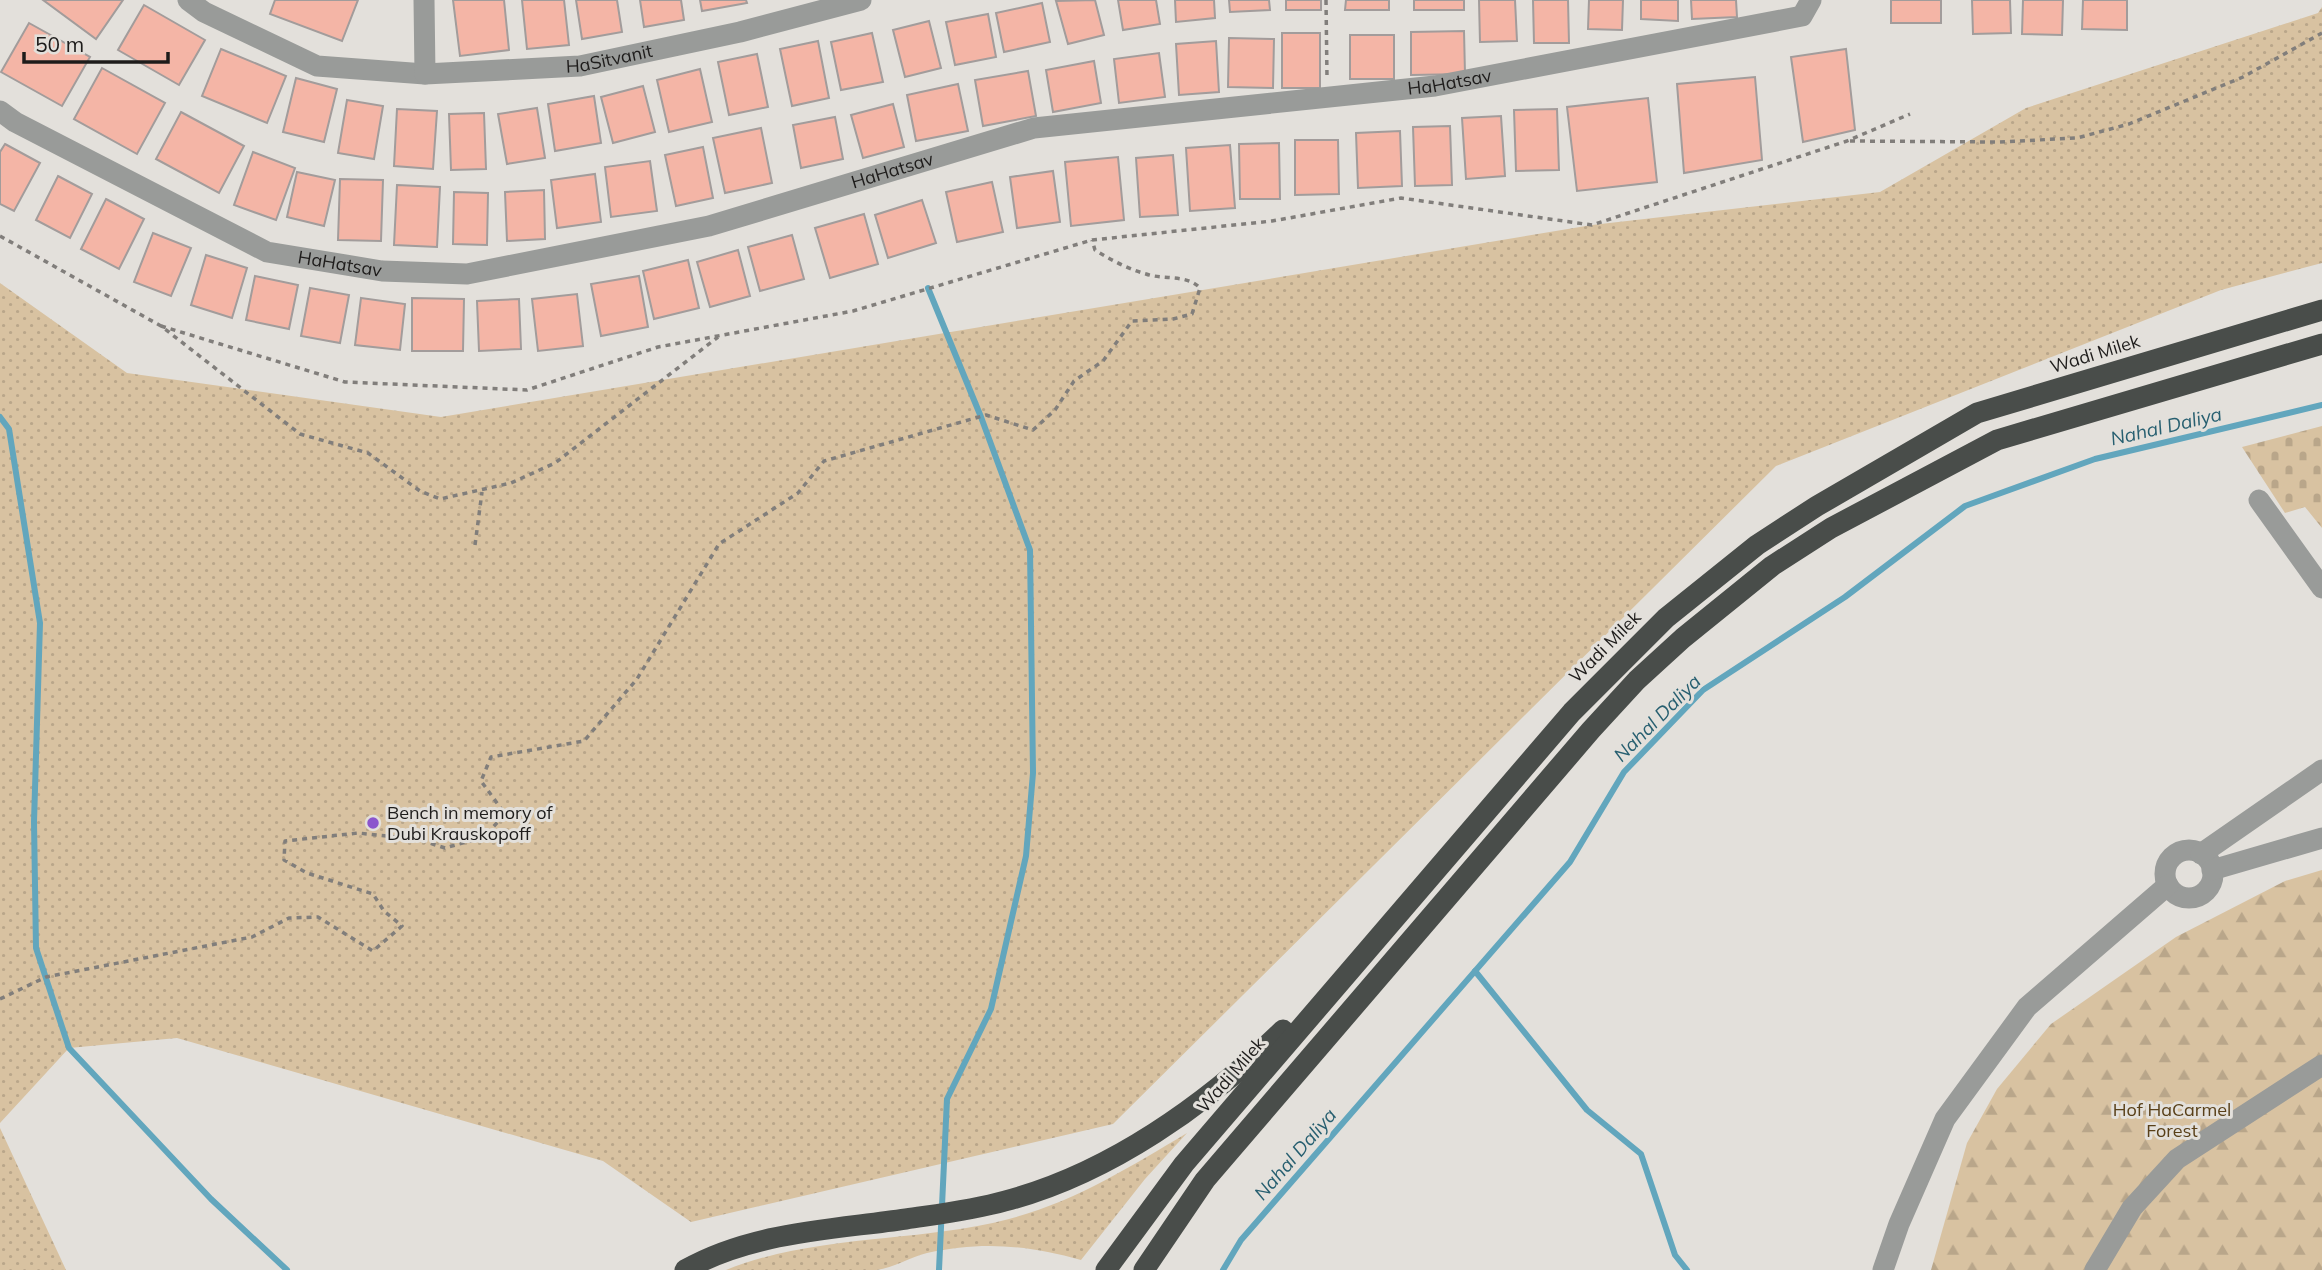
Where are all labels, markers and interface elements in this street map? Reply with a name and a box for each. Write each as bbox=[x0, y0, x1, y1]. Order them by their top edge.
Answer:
scale bar bbox=[24, 21, 168, 65]
text: 50 m bbox=[35, 31, 84, 57]
street label: HaSitvanit bbox=[565, 39, 654, 78]
street label: HaHatsav bbox=[1406, 63, 1494, 100]
street label: HaHatsav bbox=[848, 147, 937, 193]
street label: HaHatsav bbox=[296, 245, 384, 282]
street label: Wadi Milek bbox=[2047, 329, 2143, 378]
water label: Nahal Daliya bbox=[2108, 402, 2224, 450]
street label: Wadi Milek bbox=[1564, 605, 1646, 688]
water label: Nahal Daliya bbox=[1608, 669, 1706, 767]
place label: Bench in memory of Dubi Krauskopoff bbox=[387, 801, 553, 845]
marker: Bench in memory of Dubi Krauskopoff bbox=[365, 815, 381, 831]
street label: Wadi Milek bbox=[1192, 1032, 1270, 1117]
park label: Hof HaCarmel Forest bbox=[2113, 1098, 2231, 1142]
water label: Nahal Daliya bbox=[1249, 1103, 1341, 1205]

